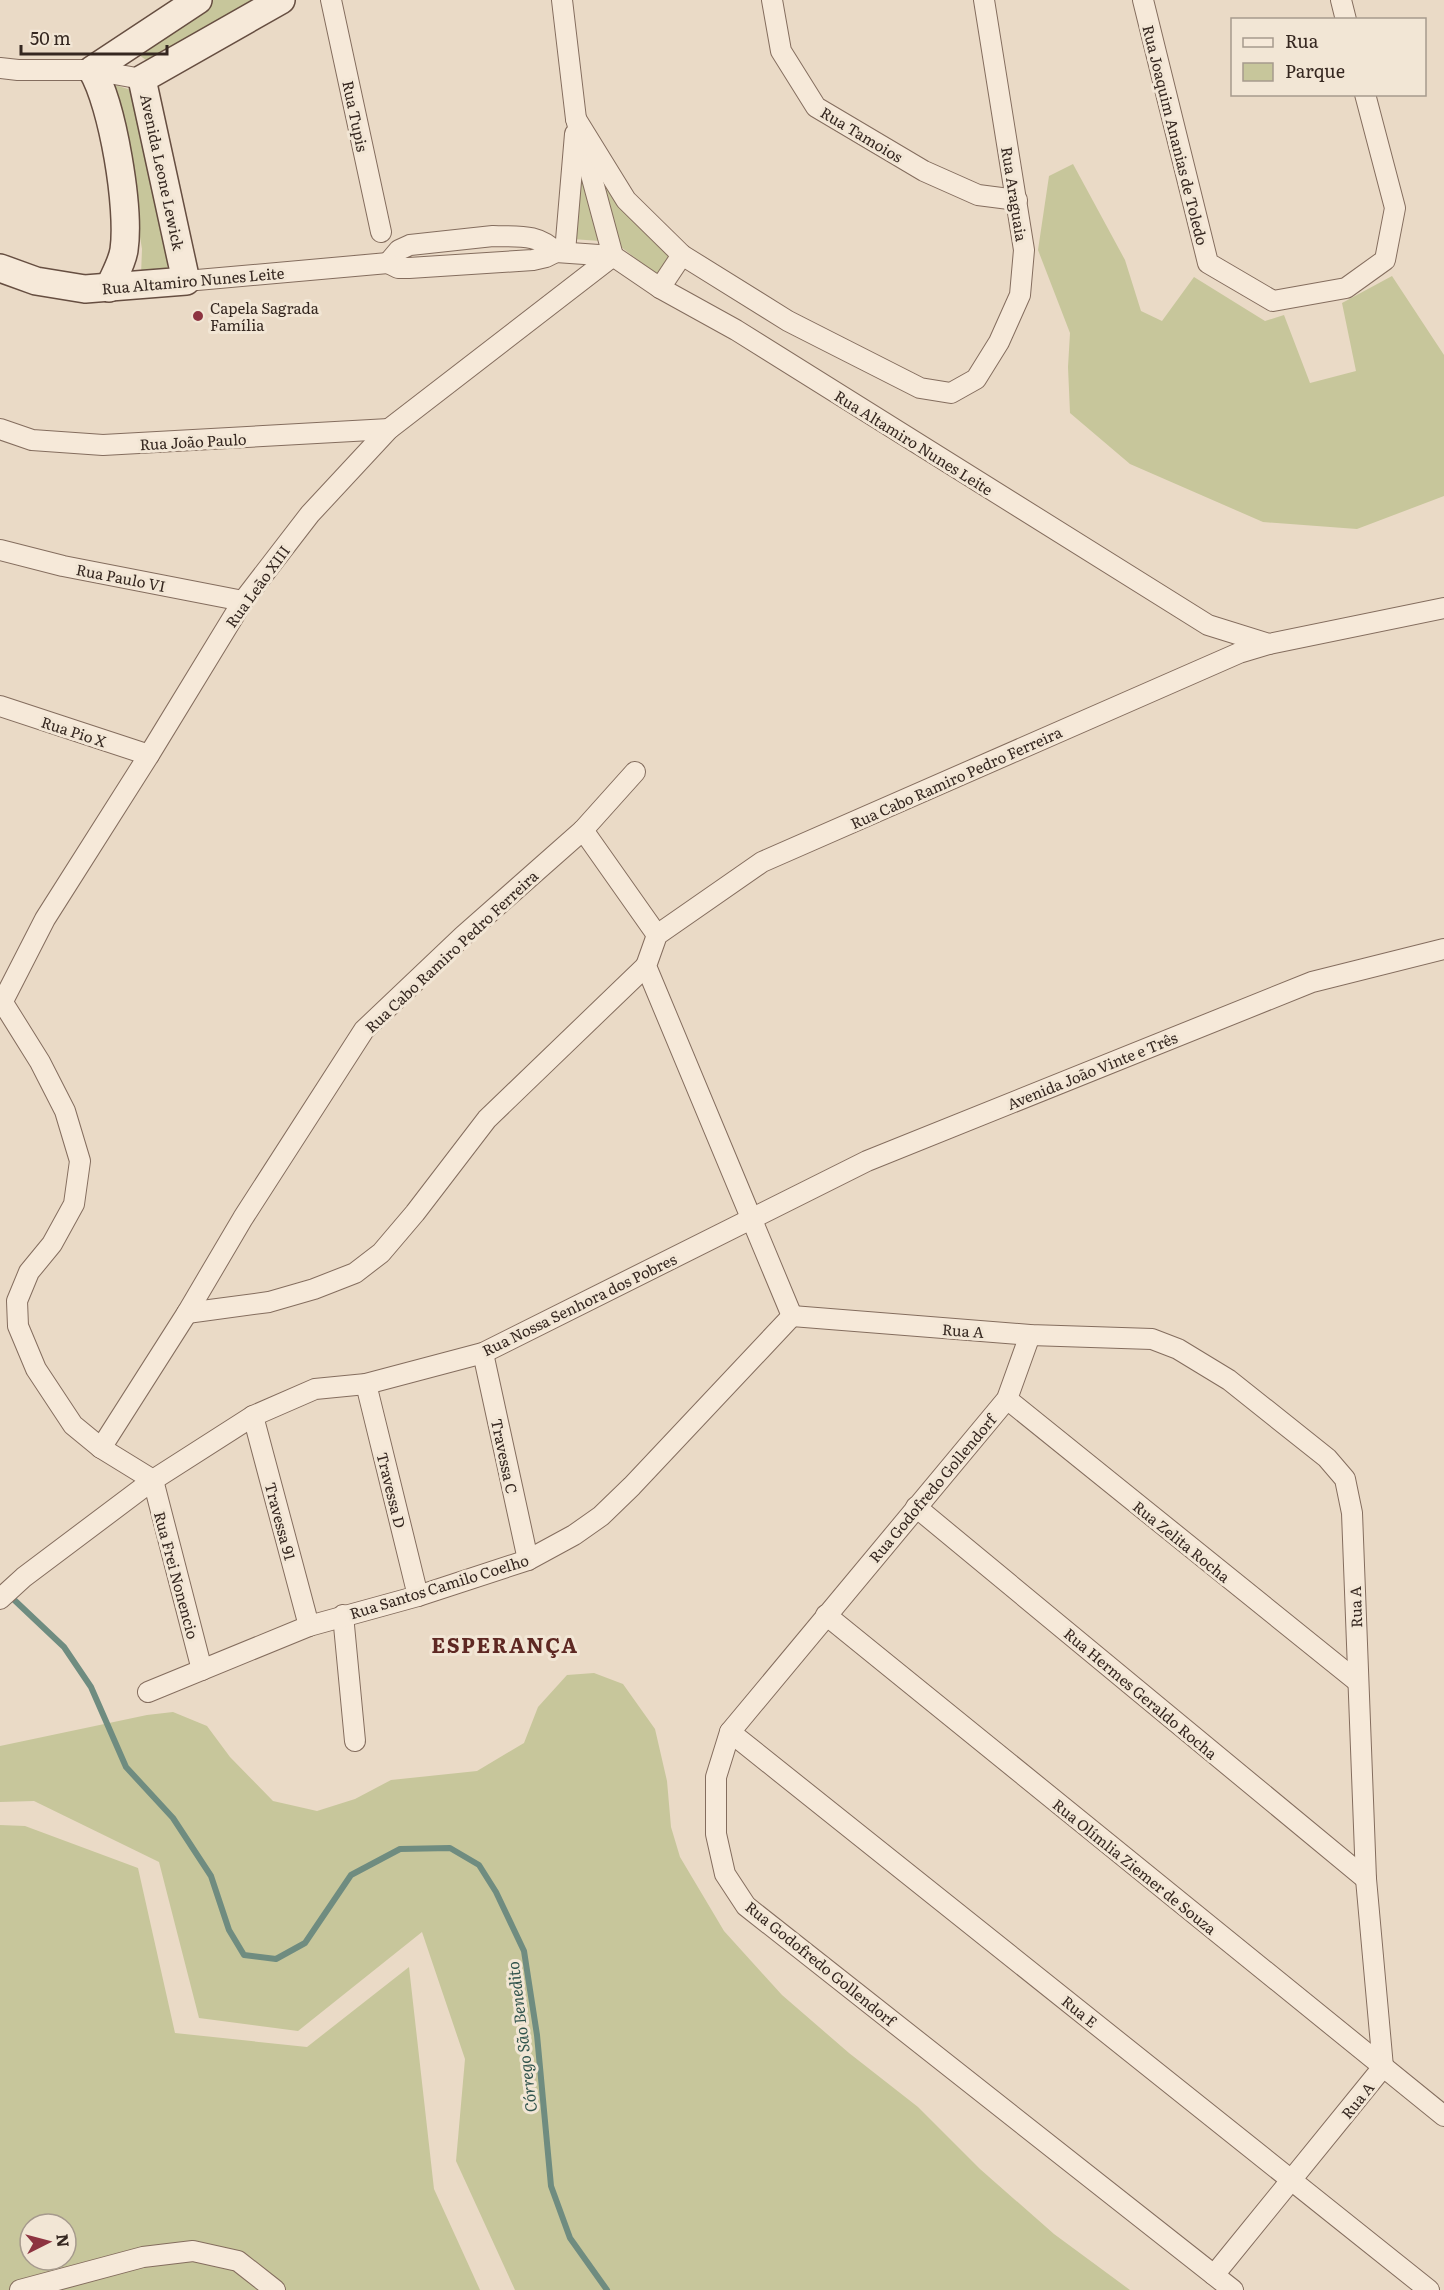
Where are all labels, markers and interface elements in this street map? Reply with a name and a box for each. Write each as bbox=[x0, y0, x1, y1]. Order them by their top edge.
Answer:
scale bar bbox=[21, 18, 166, 56]
legend bbox=[1231, 18, 1426, 96]
street label: Rua Joaquim Ananias de Toledo bbox=[1137, 22, 1215, 248]
text: 50 m bbox=[30, 24, 71, 51]
text: Rua bbox=[1285, 27, 1319, 54]
text: Parque bbox=[1285, 57, 1345, 84]
street label: Rua Tupis bbox=[337, 78, 375, 154]
street label: Avenida Leone Lewick bbox=[135, 92, 191, 253]
street label: Rua Tamoios bbox=[817, 100, 908, 168]
street label: Rua Araguaia bbox=[996, 145, 1034, 244]
street label: Rua Altamiro Nunes Leite bbox=[101, 261, 285, 299]
place label: Capela Sagrada Família bbox=[210, 296, 320, 336]
marker: Capela Sagrada Família bbox=[191, 309, 205, 323]
street label: Rua Altamiro Nunes Leite bbox=[830, 384, 998, 500]
street label: Rua João Paulo bbox=[139, 427, 247, 455]
street label: Rua Leão XIII bbox=[219, 540, 295, 632]
street label: Rua Paulo VI bbox=[74, 557, 168, 597]
street label: Rua Pio X bbox=[38, 710, 110, 752]
street label: Rua Cabo Ramiro Pedro Ferreira bbox=[847, 719, 1066, 834]
street label: Rua Cabo Ramiro Pedro Ferreira bbox=[359, 864, 543, 1038]
street label: Avenida João Vinte e Três bbox=[1003, 1025, 1181, 1115]
street label: Rua Nossa Senhora dos Pobres bbox=[478, 1247, 680, 1361]
street label: Rua A bbox=[941, 1317, 985, 1343]
street label: Rua Godofredo Gollendorf bbox=[863, 1408, 1002, 1567]
street label: Travessa C bbox=[486, 1416, 524, 1496]
street label: Travessa D bbox=[371, 1450, 413, 1530]
street label: Travessa 91 bbox=[260, 1479, 302, 1563]
street label: Rua Zelita Rocha bbox=[1128, 1494, 1236, 1588]
street label: Rua Frei Nonencio bbox=[149, 1509, 205, 1642]
street label: Rua Santos Camilo Coelho bbox=[347, 1548, 532, 1624]
street label: Rua A bbox=[1343, 1586, 1367, 1628]
street label: Rua Hermes Geraldo Rocha bbox=[1059, 1622, 1223, 1765]
district label: ESPERANÇA bbox=[431, 1628, 579, 1659]
street label: Rua Olímlia Ziemer de Souza bbox=[1048, 1793, 1223, 1940]
street label: Rua Godofredo Gollendorf bbox=[741, 1895, 902, 2032]
water label: Córrego São Benedito bbox=[500, 1960, 542, 2114]
street label: Rua E bbox=[1057, 1989, 1103, 2033]
street label: Rua A bbox=[1335, 2077, 1379, 2123]
north arrow bbox=[18, 2212, 78, 2272]
text: N bbox=[51, 2232, 77, 2248]

